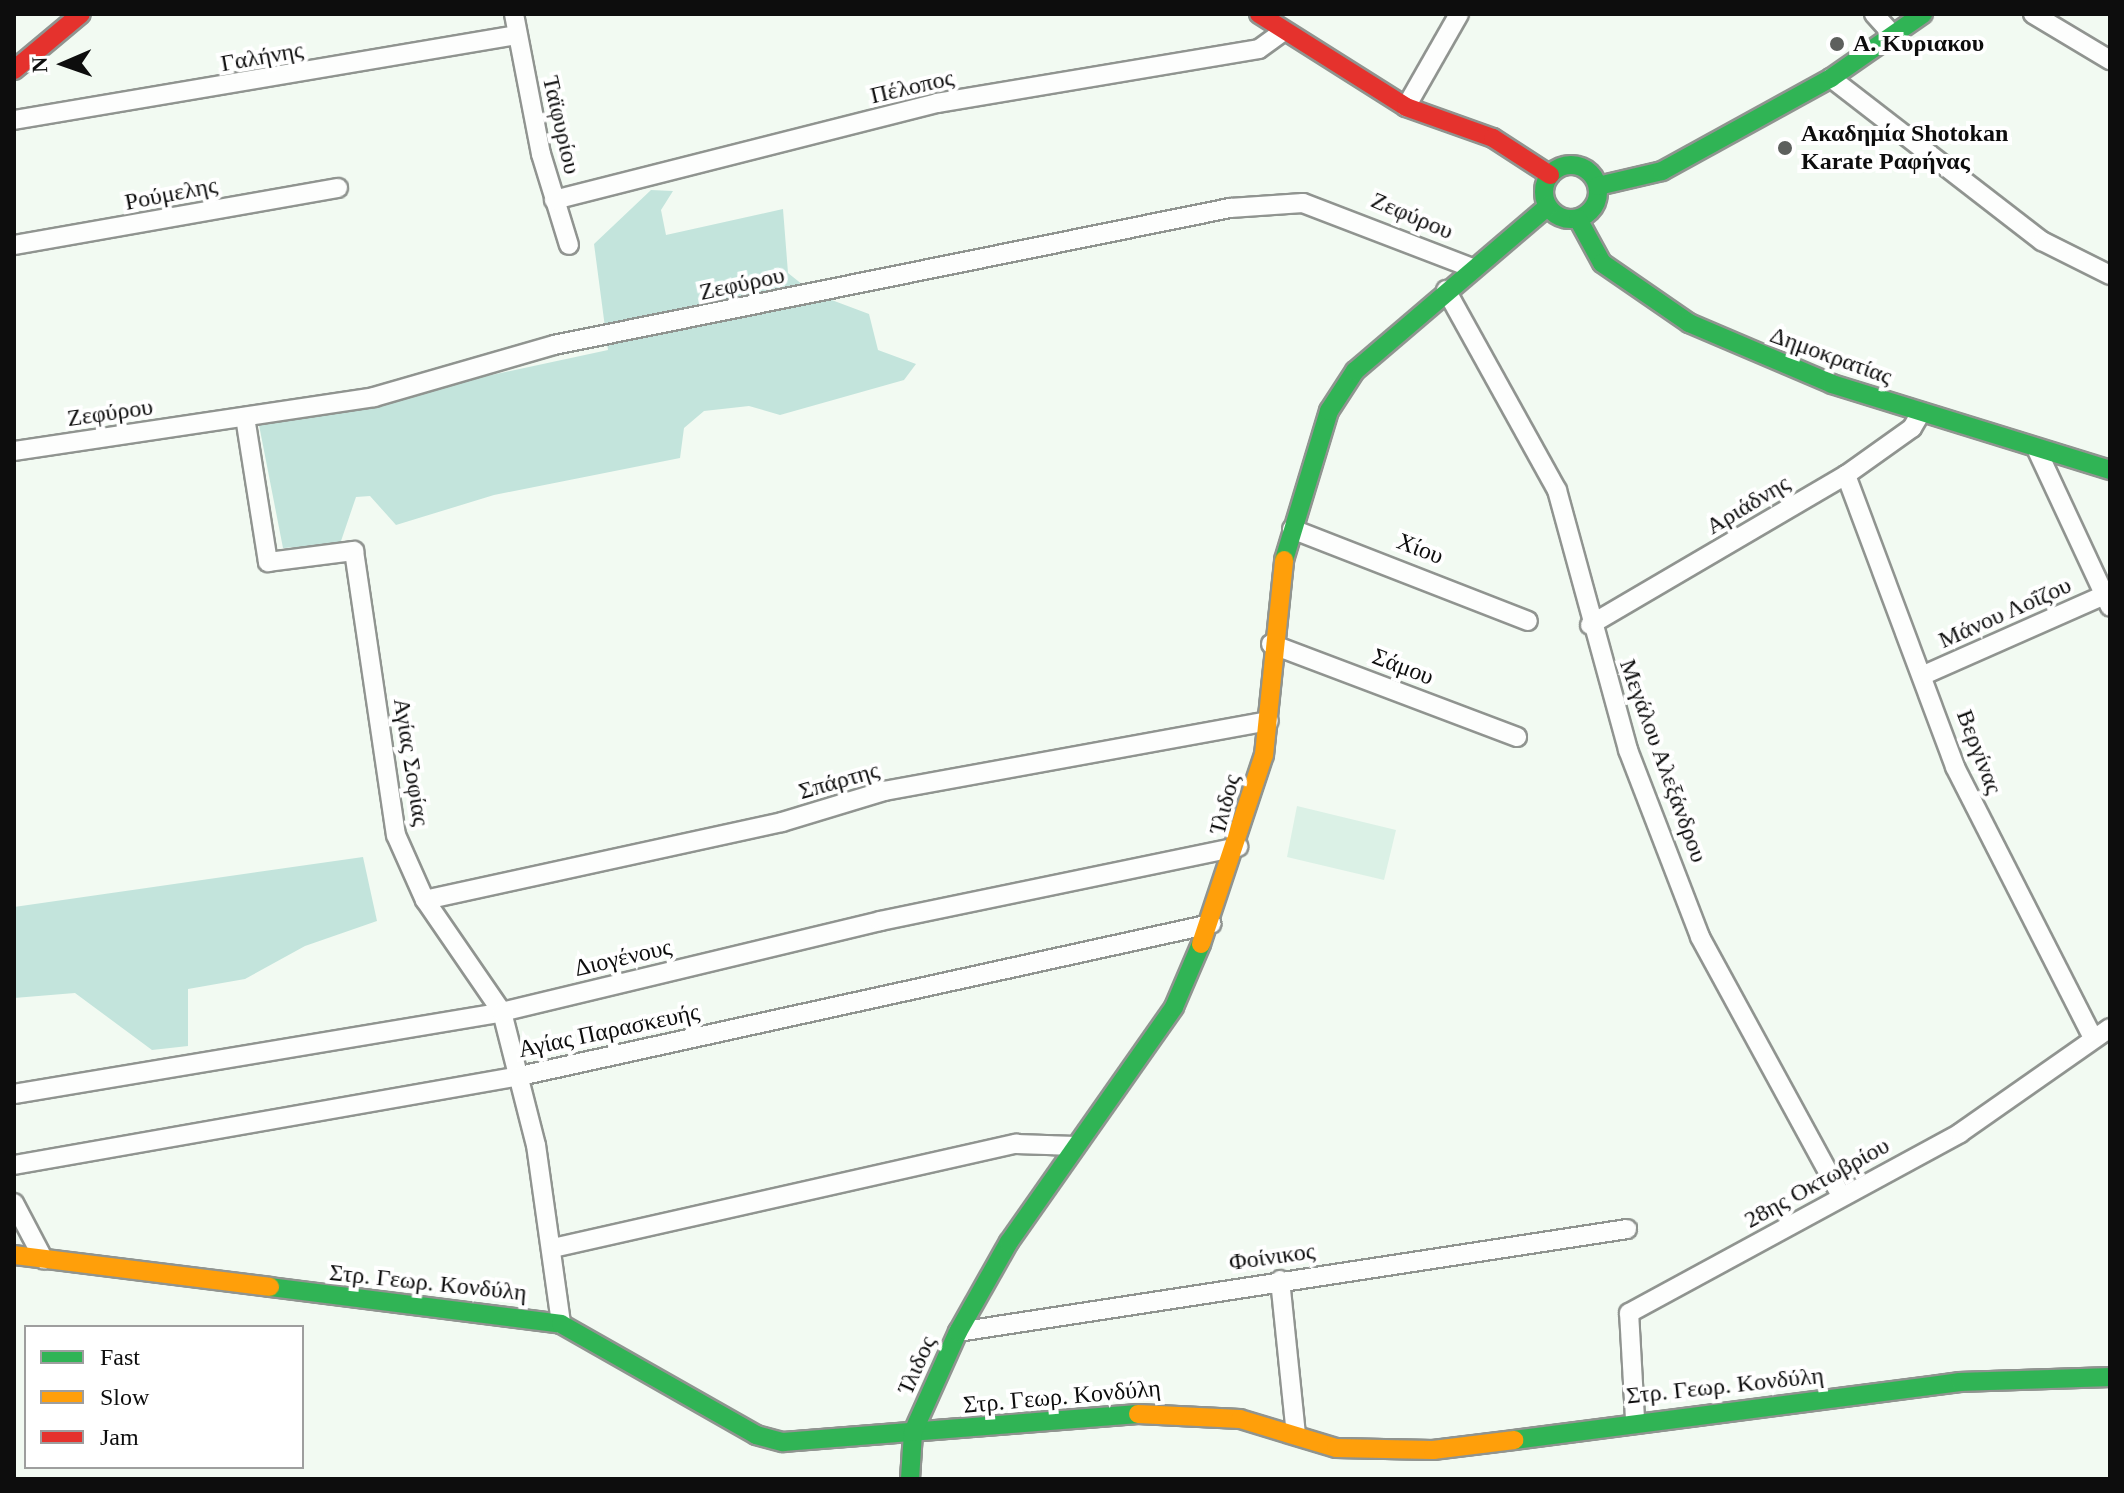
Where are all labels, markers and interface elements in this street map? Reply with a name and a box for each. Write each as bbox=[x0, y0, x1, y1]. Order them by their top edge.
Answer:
north arrow bbox=[24, 24, 104, 104]
place label: Α. Κυριακου bbox=[1853, 30, 1984, 58]
marker: Α. Κυριακου bbox=[1828, 35, 1846, 53]
street label: Γαλήνης bbox=[218, 36, 306, 78]
text: N bbox=[27, 56, 52, 73]
street label: Πέλοπος bbox=[868, 63, 956, 111]
street label: Ταϊφυρίου bbox=[536, 73, 586, 177]
place label: Ακαδημία Shotokan Karate Ραφήνας bbox=[1801, 120, 2008, 176]
marker: Ακαδημία Shotokan Karate Ραφήνας bbox=[1776, 139, 1794, 157]
street label: Ρούμελης bbox=[122, 171, 220, 217]
street label: Ζεφύρου bbox=[1367, 186, 1457, 246]
street label: Ζεφύρου bbox=[697, 261, 787, 307]
street label: Δημοκρατίας bbox=[1766, 321, 1896, 391]
street label: Ζεφύρου bbox=[65, 393, 155, 433]
street label: Αριάδνης bbox=[1701, 469, 1795, 541]
street label: Χίου bbox=[1393, 527, 1447, 571]
street label: Μάνου Λοΐζου bbox=[1934, 571, 2076, 655]
street label: Σάμου bbox=[1368, 642, 1438, 692]
street label: Μεγάλου Αλεξάνδρου bbox=[1613, 655, 1713, 867]
street label: Αγίας Σοφίας bbox=[387, 696, 435, 828]
street label: Βεργίνας bbox=[1950, 706, 2008, 798]
street label: Σπάρτης bbox=[795, 756, 883, 806]
street label: Ίλιδος bbox=[1203, 771, 1247, 837]
street label: Διογένους bbox=[572, 933, 674, 983]
street label: Αγίας Παρασκευής bbox=[516, 998, 702, 1064]
street label: 28ης Οκτωβρίου bbox=[1739, 1131, 1895, 1235]
street label: Φοίνικος bbox=[1227, 1237, 1317, 1277]
street label: Στρ. Γεωρ. Κονδύλη bbox=[328, 1258, 528, 1308]
legend bbox=[24, 1325, 304, 1469]
street label: Ίλιδος bbox=[892, 1332, 942, 1398]
text: Fast bbox=[100, 1344, 140, 1370]
street label: Στρ. Γεωρ. Κονδύλη bbox=[1625, 1361, 1825, 1411]
street label: Στρ. Γεωρ. Κονδύλη bbox=[962, 1374, 1162, 1420]
text: Slow bbox=[100, 1384, 149, 1410]
text: Jam bbox=[100, 1424, 139, 1450]

